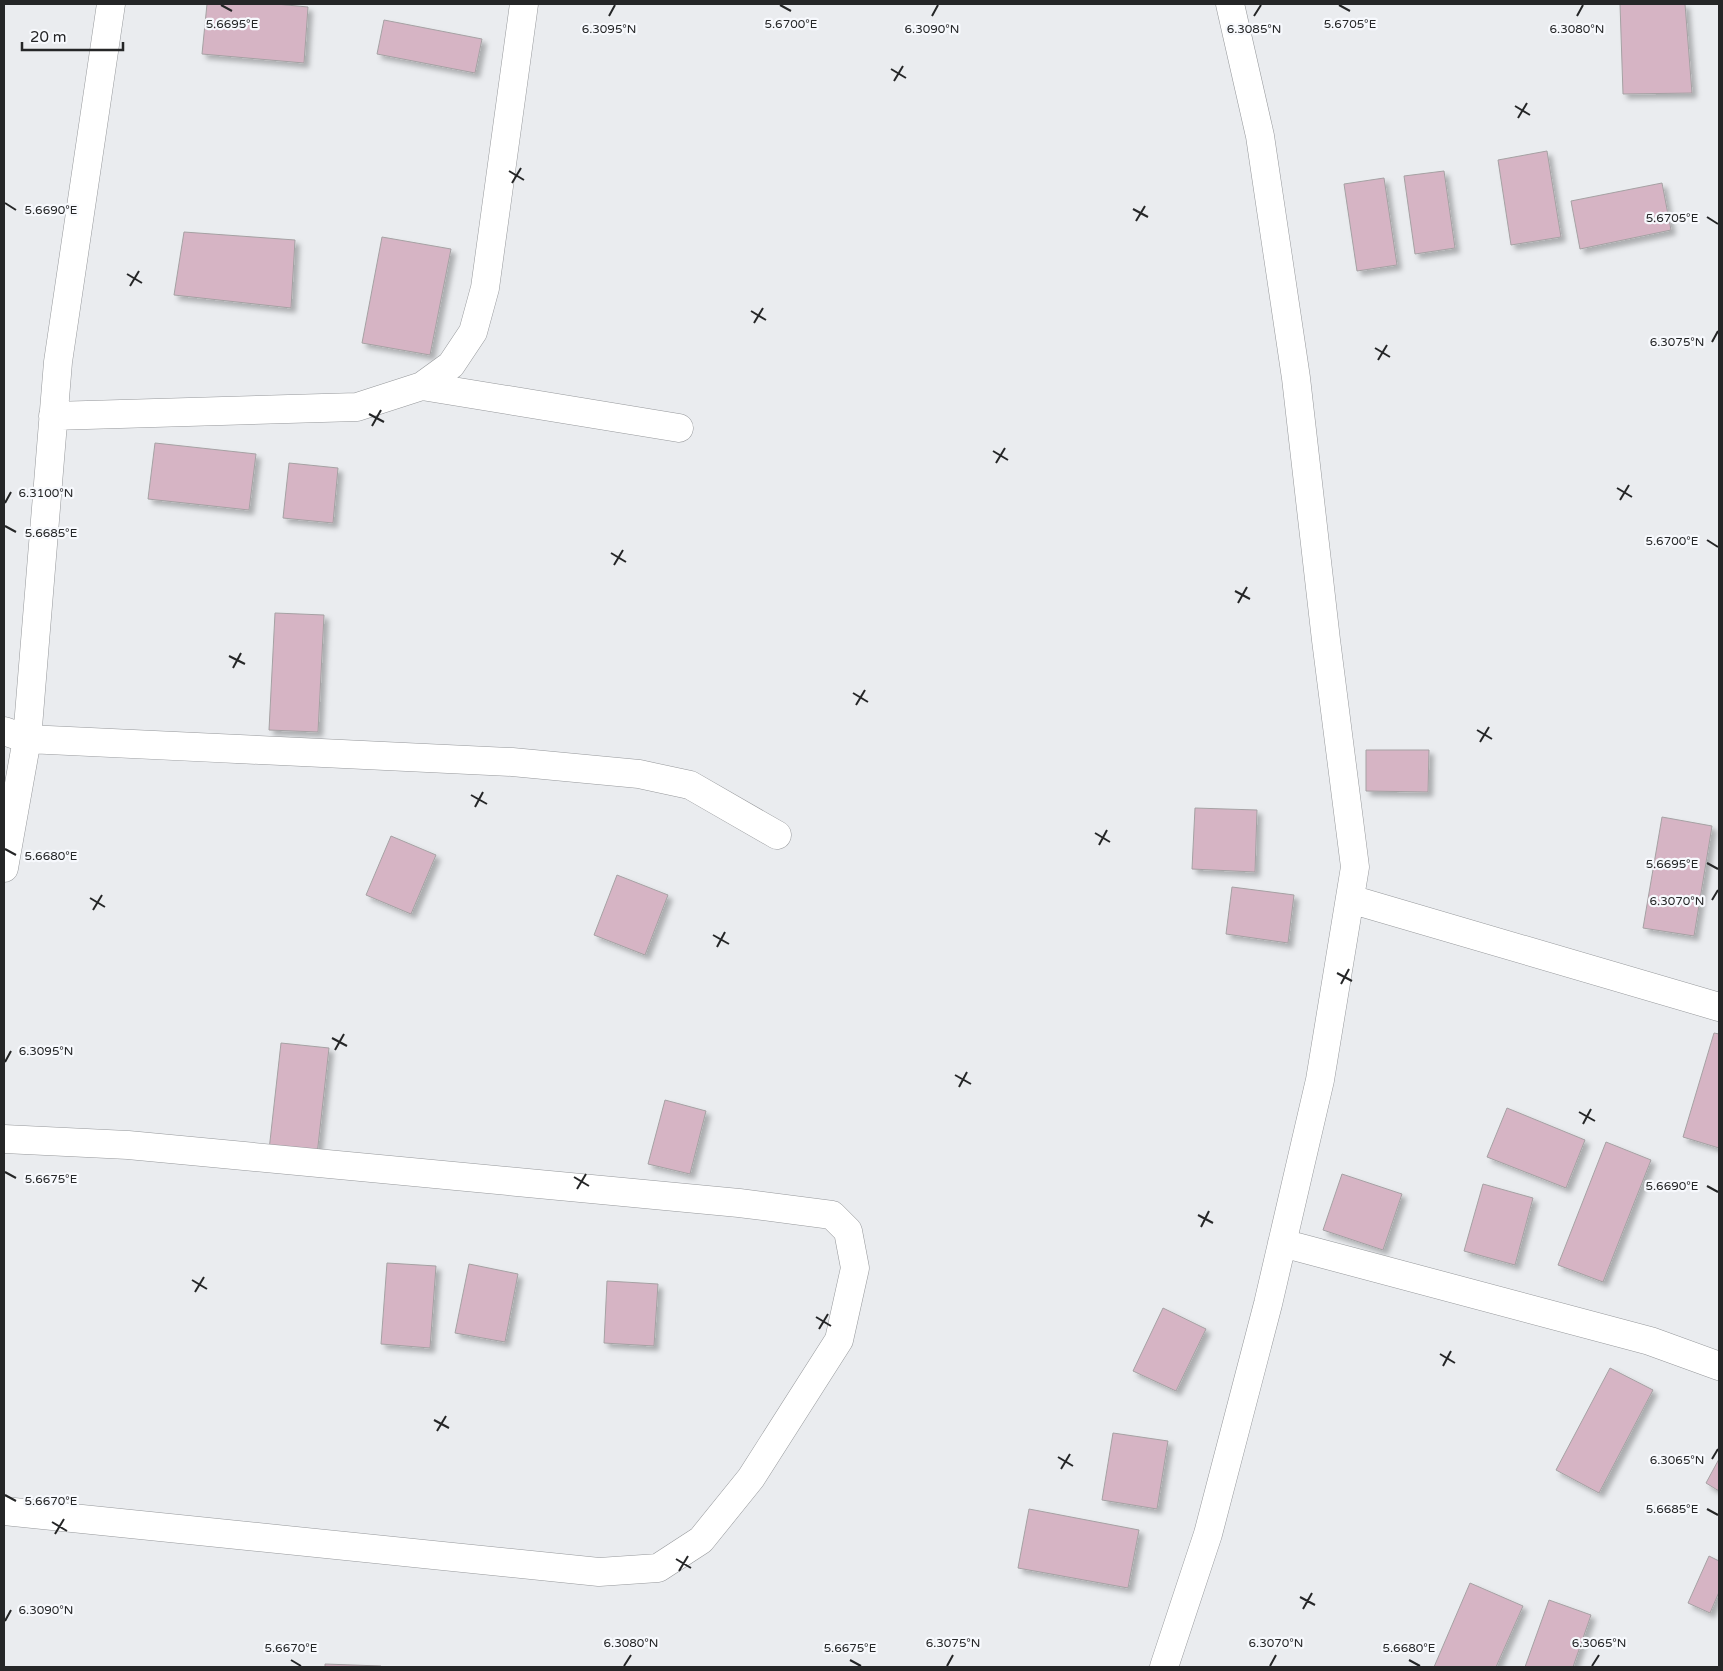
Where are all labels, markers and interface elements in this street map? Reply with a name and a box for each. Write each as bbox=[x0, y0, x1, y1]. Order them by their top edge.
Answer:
text: 5.6695°E bbox=[206, 17, 259, 31]
text: 5.6700°E bbox=[765, 17, 818, 31]
text: 5.6705°E bbox=[1324, 17, 1377, 31]
scale bar bbox=[22, 20, 124, 52]
text: 6.3095°N bbox=[582, 22, 636, 36]
text: 6.3090°N bbox=[905, 22, 959, 36]
text: 6.3085°N bbox=[1227, 22, 1281, 36]
text: 6.3080°N bbox=[1550, 22, 1604, 36]
text: 20 m bbox=[30, 28, 67, 46]
text: 5.6690°E bbox=[25, 203, 78, 217]
text: 5.6705°E bbox=[1646, 211, 1699, 225]
text: 6.3075°N bbox=[1650, 335, 1704, 349]
text: 6.3100°N bbox=[19, 486, 73, 500]
text: 5.6685°E bbox=[25, 526, 78, 540]
text: 5.6700°E bbox=[1646, 534, 1699, 548]
text: 5.6680°E bbox=[25, 849, 78, 863]
text: 5.6695°E bbox=[1646, 857, 1699, 871]
text: 6.3070°N bbox=[1650, 894, 1704, 908]
text: 6.3095°N bbox=[19, 1044, 73, 1058]
text: 5.6675°E bbox=[25, 1172, 78, 1186]
text: 5.6690°E bbox=[1646, 1179, 1699, 1193]
text: 6.3065°N bbox=[1650, 1453, 1704, 1467]
text: 5.6670°E bbox=[25, 1494, 78, 1508]
text: 5.6685°E bbox=[1646, 1502, 1699, 1516]
text: 6.3090°N bbox=[19, 1603, 73, 1617]
text: 6.3080°N bbox=[604, 1636, 658, 1650]
text: 6.3075°N bbox=[926, 1636, 980, 1650]
text: 6.3070°N bbox=[1249, 1636, 1303, 1650]
text: 6.3065°N bbox=[1572, 1636, 1626, 1650]
text: 5.6670°E bbox=[265, 1641, 318, 1655]
text: 5.6675°E bbox=[824, 1641, 877, 1655]
text: 5.6680°E bbox=[1383, 1641, 1436, 1655]

